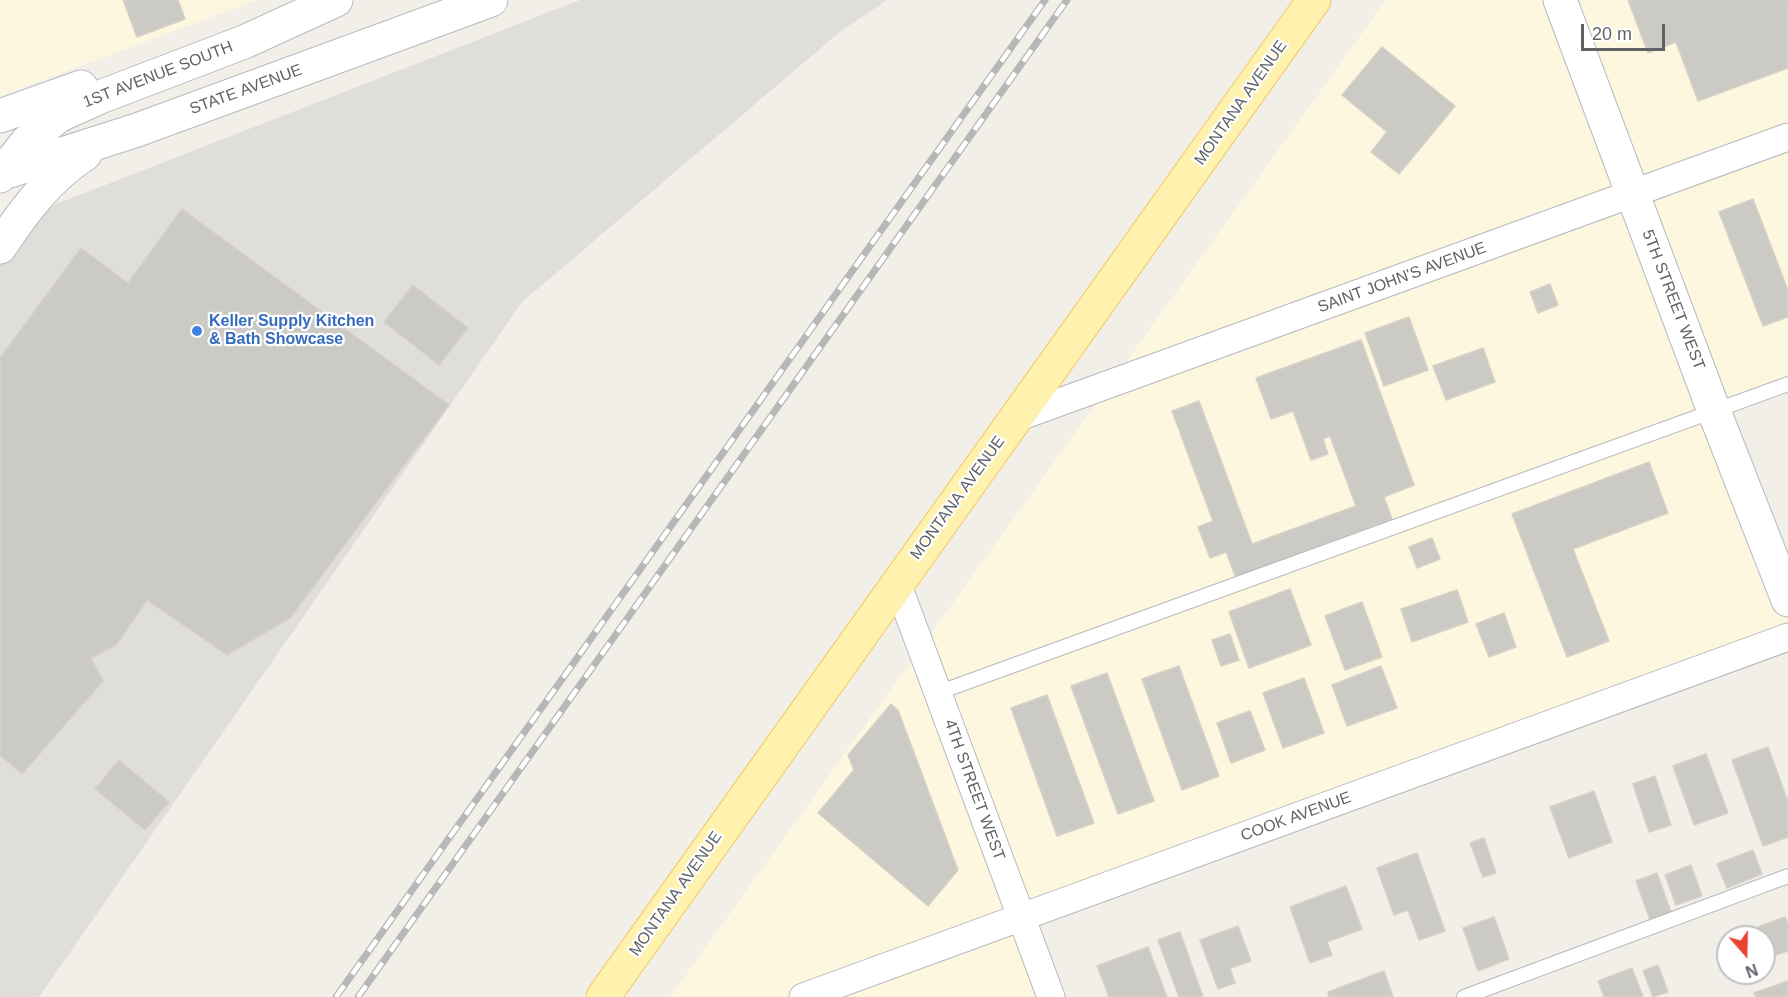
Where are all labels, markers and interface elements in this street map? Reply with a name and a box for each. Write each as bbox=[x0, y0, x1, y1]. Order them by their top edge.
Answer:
scale bar bbox=[1584, 12, 1668, 50]
text: 20 m bbox=[1592, 24, 1632, 44]
street label: MONTANA AVENUE bbox=[1191, 37, 1291, 169]
street label: 1ST AVENUE SOUTH bbox=[80, 38, 236, 112]
street label: STATE AVENUE bbox=[187, 61, 305, 119]
street label: 5TH STREET WEST bbox=[1637, 227, 1709, 373]
street label: SAINT JOHN'S AVENUE bbox=[1315, 239, 1489, 317]
place label: Keller Supply Kitchen & Bath Showcase bbox=[209, 312, 374, 350]
marker: Keller Supply Kitchen & Bath Showcase bbox=[190, 324, 204, 338]
street label: MONTANA AVENUE bbox=[907, 433, 1009, 563]
street label: 4TH STREET WEST bbox=[940, 717, 1008, 863]
street label: COOK AVENUE bbox=[1238, 788, 1354, 846]
street label: MONTANA AVENUE bbox=[626, 828, 726, 960]
north arrow bbox=[1716, 925, 1776, 985]
text: N bbox=[1743, 961, 1760, 980]

